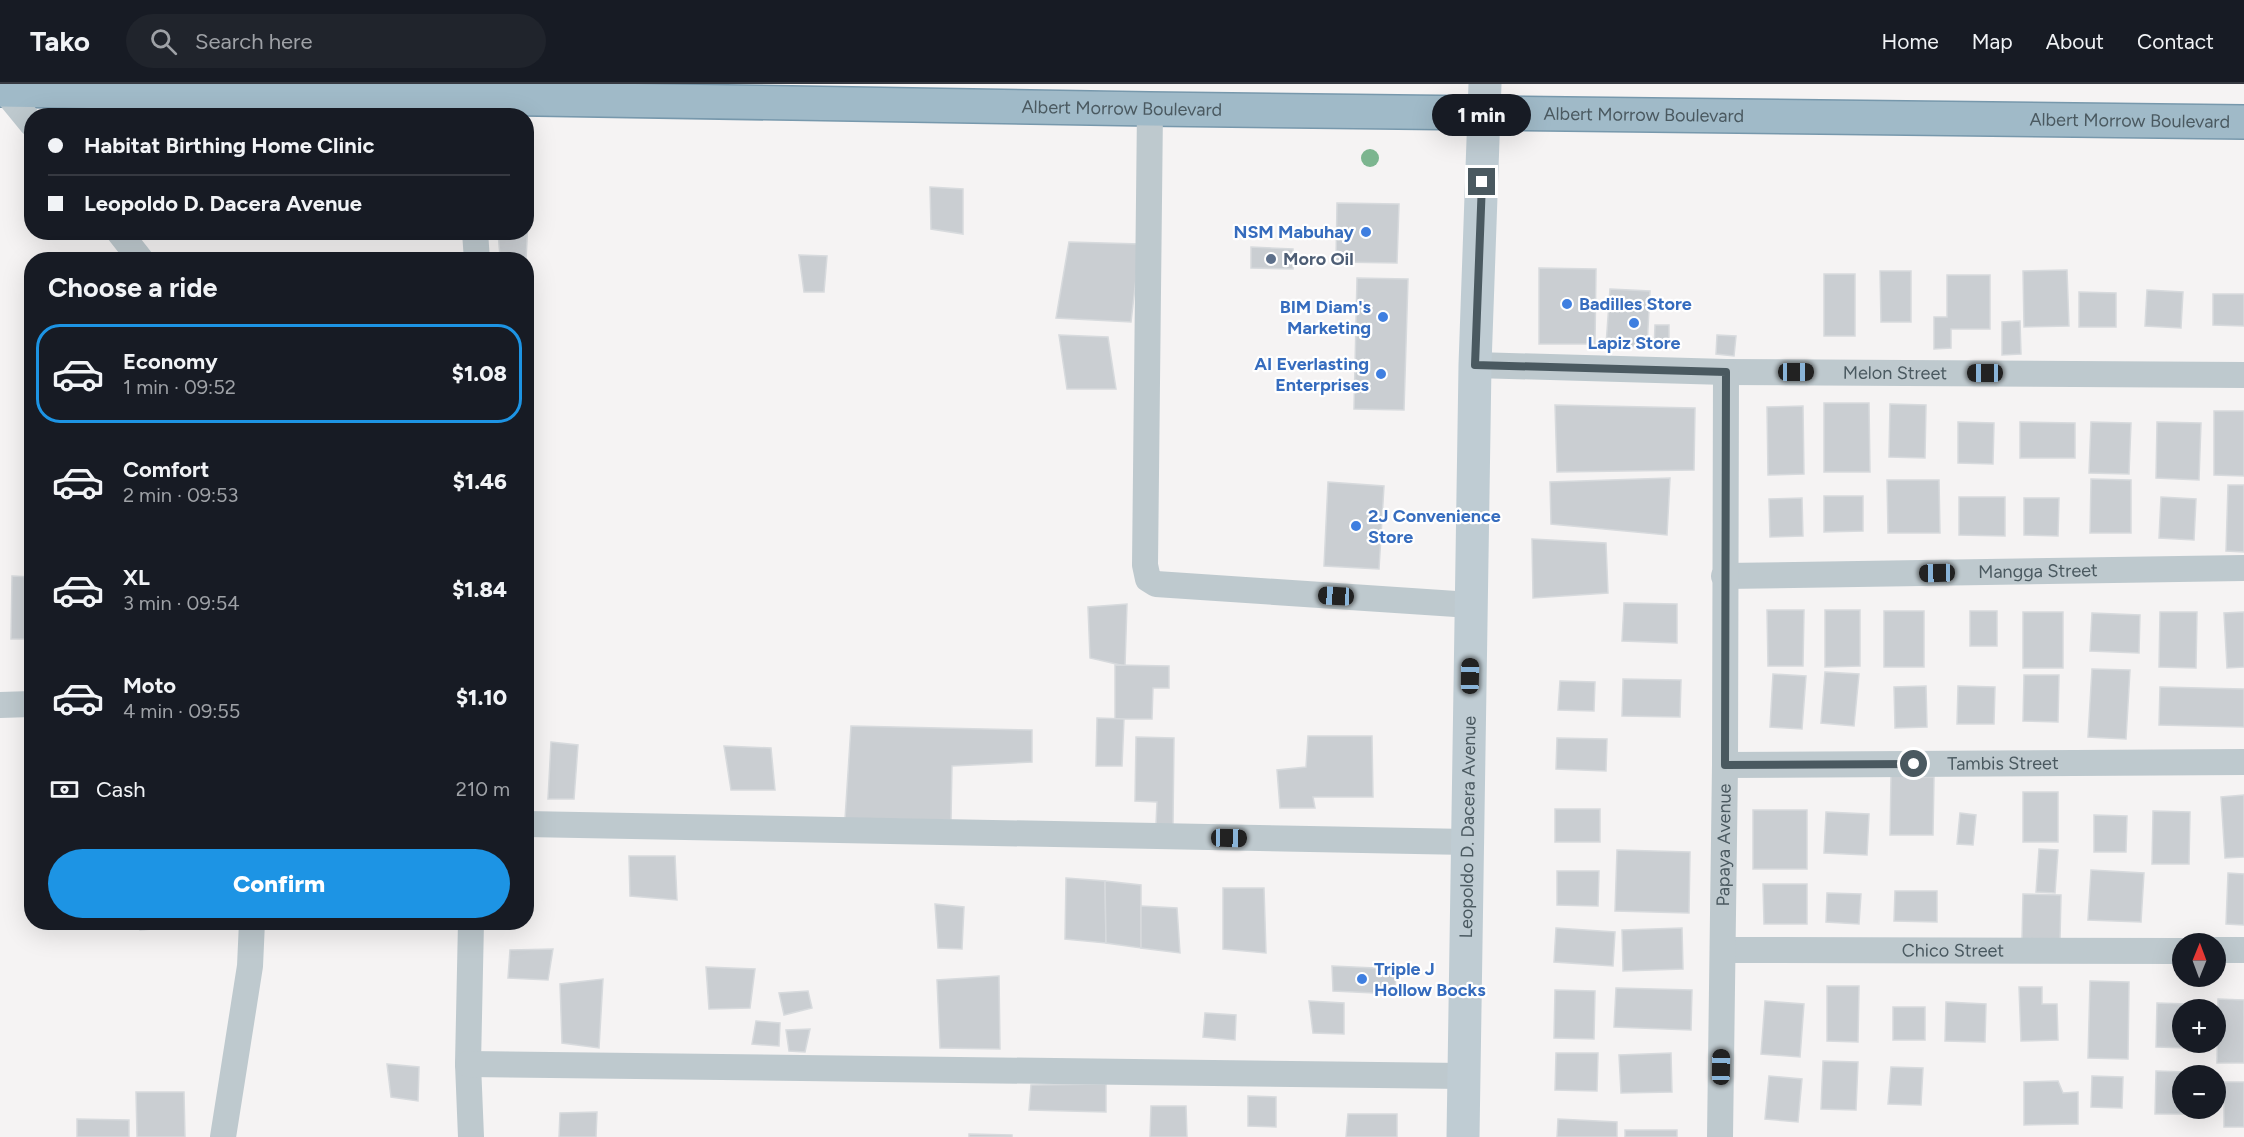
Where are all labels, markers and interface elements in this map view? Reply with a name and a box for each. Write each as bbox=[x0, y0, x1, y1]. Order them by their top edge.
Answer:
search box bbox=[126, 14, 546, 68]
text: Tako bbox=[30, 24, 90, 58]
icon: search bbox=[147, 25, 180, 58]
text: Search here bbox=[195, 28, 313, 55]
text: Home bbox=[1882, 29, 1939, 54]
text: Map bbox=[1972, 29, 2013, 54]
text: About bbox=[2046, 29, 2104, 54]
text: Contact bbox=[2137, 29, 2214, 54]
callout: 1 min bbox=[1432, 95, 1532, 137]
street label: Albert Morrow Boulevard bbox=[1021, 96, 1222, 121]
text: 1 min bbox=[1458, 103, 1505, 127]
street label: Albert Morrow Boulevard bbox=[1543, 103, 1744, 127]
street label: Albert Morrow Boulevard bbox=[2029, 108, 2230, 133]
text: Habitat Birthing Home Clinic bbox=[84, 132, 375, 159]
route end bbox=[1468, 168, 1495, 195]
text: Leopoldo D. Dacera Avenue bbox=[84, 190, 362, 217]
place label: NSM Mabuhay bbox=[1234, 221, 1355, 243]
marker: NSM Mabuhay bbox=[1359, 225, 1373, 239]
place label: Moro Oil bbox=[1283, 248, 1354, 270]
marker: Moro Oil bbox=[1264, 252, 1278, 266]
text: Choose a ride bbox=[48, 271, 217, 304]
place label: Badilles Store bbox=[1579, 293, 1692, 315]
place label: BIM Diam's Marketing bbox=[1280, 296, 1372, 339]
marker: Badilles Store bbox=[1560, 297, 1574, 311]
marker: BIM Diam's Marketing bbox=[1376, 310, 1390, 324]
marker: Lapiz Store bbox=[1627, 316, 1641, 330]
place label: Lapiz Store bbox=[1588, 332, 1680, 354]
icon: car bbox=[51, 347, 105, 401]
text: Economy bbox=[123, 348, 218, 375]
place label: AI Everlasting Enterprises bbox=[1254, 353, 1370, 396]
text: $1.08 bbox=[452, 360, 507, 387]
street label: Melon Street bbox=[1843, 362, 1947, 384]
car bbox=[1778, 363, 1814, 381]
car bbox=[1967, 364, 2003, 382]
marker: AI Everlasting Enterprises bbox=[1374, 367, 1388, 381]
text: 1 min · 09:52 bbox=[123, 375, 236, 399]
icon: car bbox=[51, 455, 105, 509]
text: Comfort bbox=[123, 456, 209, 483]
text: $1.46 bbox=[453, 468, 507, 495]
text: 2 min · 09:53 bbox=[123, 483, 238, 507]
place label: 2J Convenience Store bbox=[1368, 505, 1501, 548]
marker: 2J Convenience Store bbox=[1349, 519, 1363, 533]
street label: Mangga Street bbox=[1978, 559, 2098, 583]
icon: car bbox=[51, 563, 105, 617]
text: XL bbox=[123, 564, 150, 591]
car bbox=[1919, 564, 1955, 582]
text: $1.84 bbox=[452, 576, 507, 603]
car bbox=[1318, 586, 1354, 606]
text: 3 min · 09:54 bbox=[123, 591, 240, 615]
car bbox=[1461, 658, 1479, 694]
icon: car bbox=[51, 671, 105, 725]
text: Moto bbox=[123, 672, 176, 699]
text: $1.10 bbox=[456, 684, 507, 711]
text: 4 min · 09:55 bbox=[123, 699, 240, 723]
street label: Leopoldo D. Dacera Avenue bbox=[1455, 715, 1481, 938]
route start bbox=[1900, 750, 1927, 777]
street label: Tambis Street bbox=[1947, 752, 2059, 775]
icon: cash bbox=[48, 773, 81, 806]
text: Cash bbox=[96, 776, 146, 803]
text: 210 m bbox=[456, 777, 510, 801]
street label: Papaya Avenue bbox=[1712, 783, 1736, 907]
car bbox=[1211, 829, 1247, 847]
button: Confirm bbox=[48, 849, 510, 918]
north arrow bbox=[2172, 933, 2226, 987]
map controls bbox=[2172, 933, 2226, 1119]
street label: Chico Street bbox=[1902, 939, 2004, 962]
place label: Triple J Hollow Bocks bbox=[1374, 958, 1486, 1001]
marker: Triple J Hollow Bocks bbox=[1355, 972, 1369, 986]
button: + bbox=[2172, 999, 2226, 1053]
car bbox=[1712, 1049, 1730, 1085]
button: − bbox=[2172, 1065, 2226, 1119]

